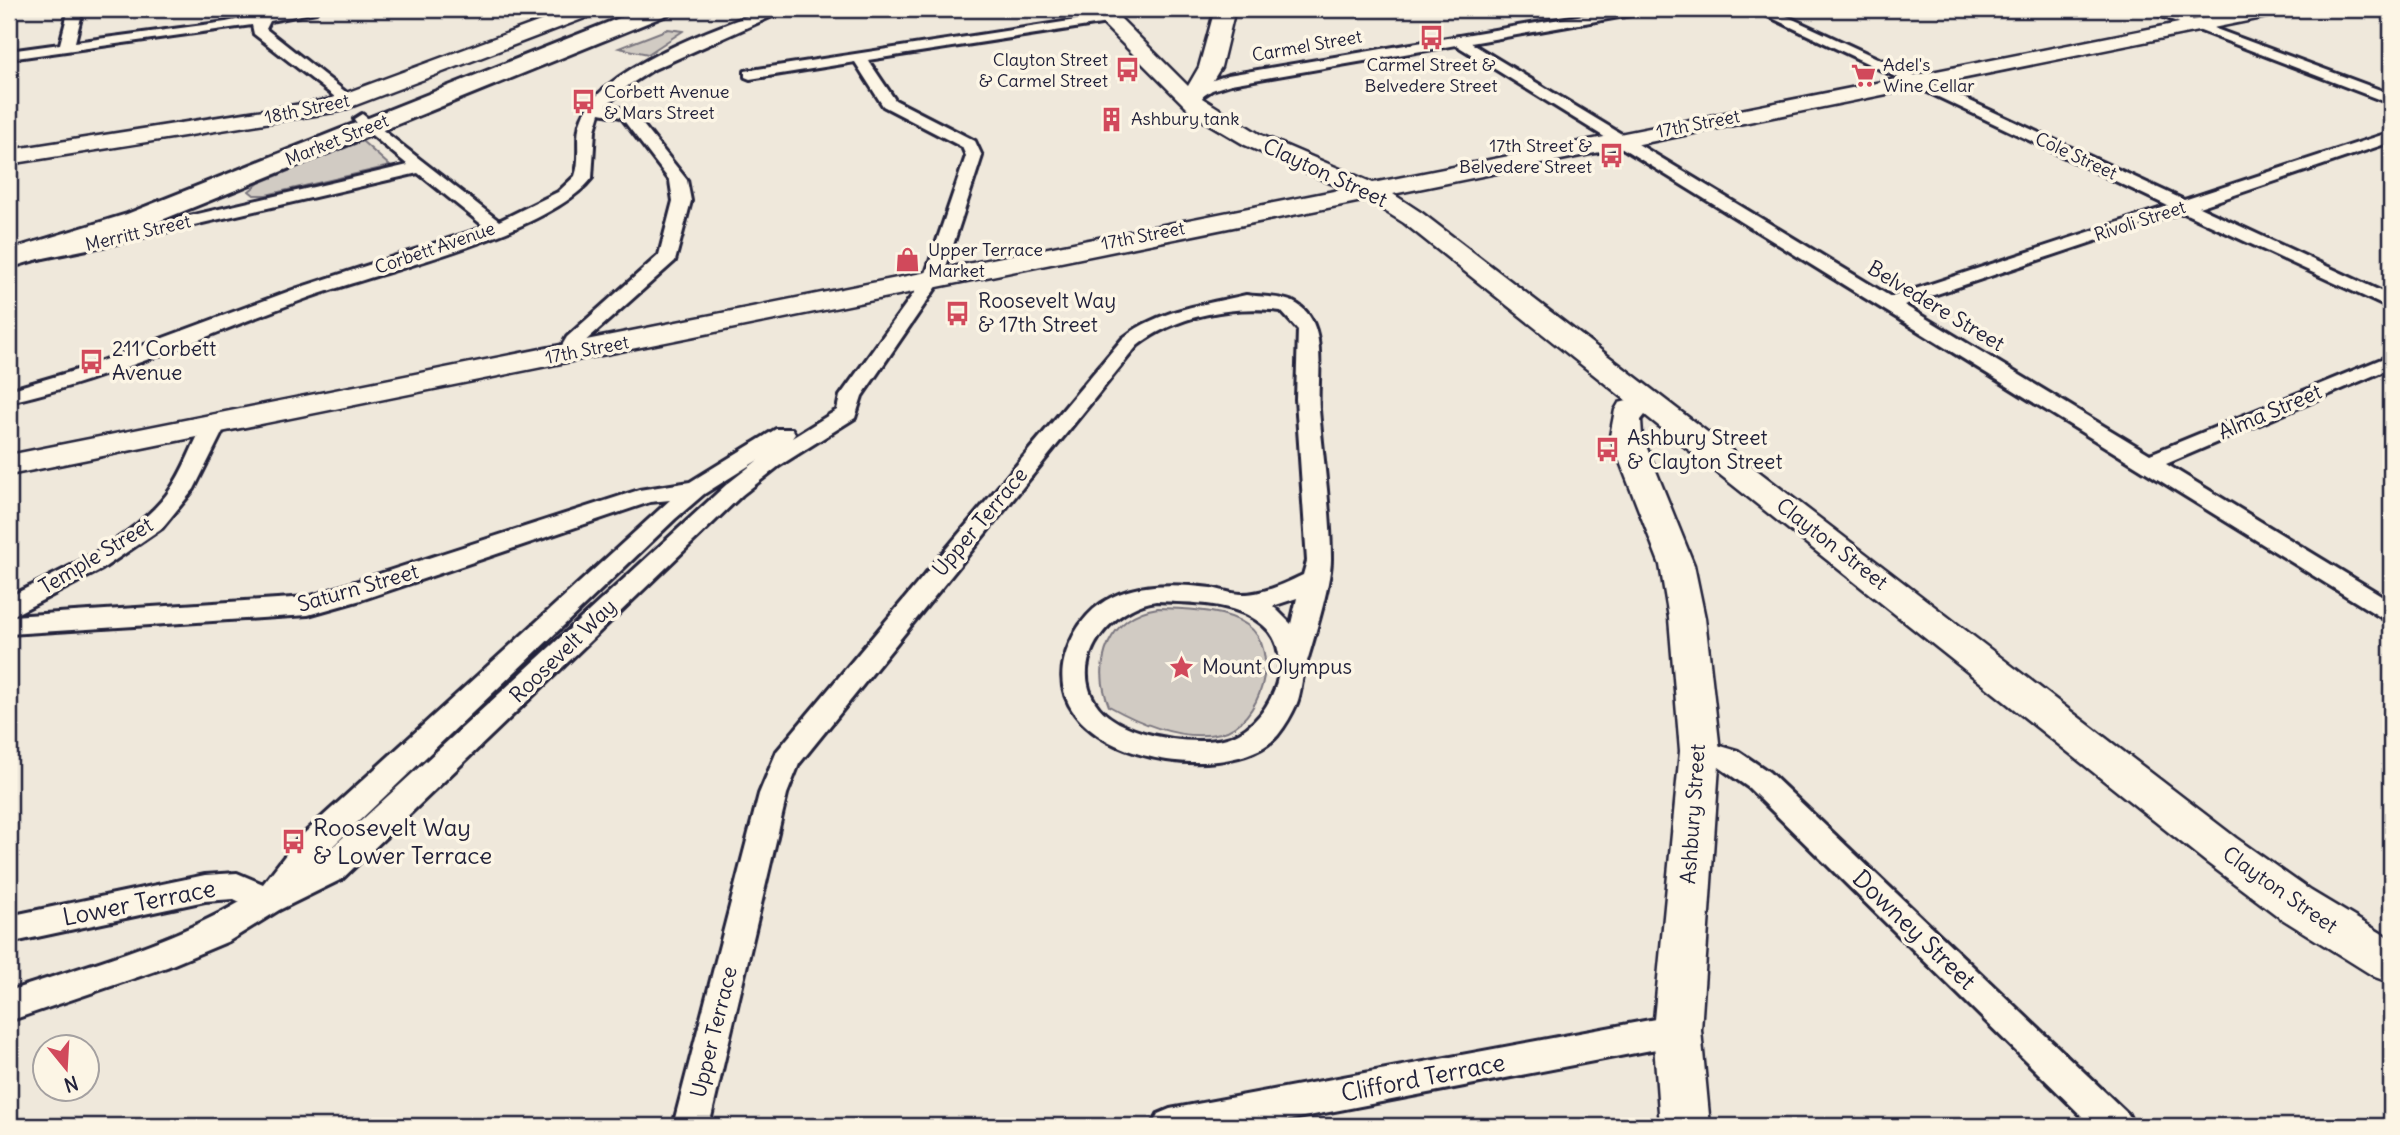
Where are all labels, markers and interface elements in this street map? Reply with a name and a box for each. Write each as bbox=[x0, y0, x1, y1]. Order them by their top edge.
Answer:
bus stop icon: Carmel Street & Belvedere Street bbox=[1417, 24, 1445, 52]
street label: Carmel Street bbox=[1250, 25, 1364, 66]
place label: Clayton Street & Carmel Street bbox=[979, 48, 1108, 92]
place label: Carmel Street & Belvedere Street bbox=[1365, 53, 1497, 97]
place label: Adel's Wine Cellar bbox=[1883, 53, 1975, 97]
bus stop icon: Clayton Street & Carmel Street bbox=[1114, 56, 1142, 84]
supermarket icon: Adel's Wine Cellar bbox=[1849, 61, 1877, 89]
place label: Corbett Avenue & Mars Street bbox=[604, 80, 730, 124]
street label: 18th Street bbox=[262, 88, 351, 129]
bus stop icon: Corbett Avenue & Mars Street bbox=[570, 88, 598, 116]
street label: 17th Street bbox=[1654, 104, 1742, 143]
building icon: Ashbury tank bbox=[1097, 105, 1125, 133]
place label: Ashbury tank bbox=[1131, 107, 1239, 130]
street label: Market Street bbox=[282, 108, 392, 171]
street label: Cole Street bbox=[2032, 127, 2121, 185]
street label: Clayton Street bbox=[1259, 132, 1392, 213]
place label: 17th Street & Belvedere Street bbox=[1459, 134, 1592, 178]
bus stop icon: 17th Street & Belvedere Street bbox=[1598, 142, 1626, 170]
street label: Rivoli Street bbox=[2091, 195, 2188, 246]
street label: Merritt Street bbox=[83, 209, 193, 256]
street label: Corbett Avenue bbox=[372, 216, 498, 279]
street label: 17th Street bbox=[1099, 216, 1187, 255]
place label: Upper Terrace Market bbox=[928, 238, 1043, 282]
shop icon: Upper Terrace Market bbox=[894, 246, 922, 274]
street label: Belvedere Street bbox=[1863, 254, 2010, 357]
place label: Roosevelt Way & 17th Street bbox=[978, 287, 1116, 338]
bus stop icon: Roosevelt Way & 17th Street bbox=[944, 299, 972, 327]
street label: 17th Street bbox=[543, 330, 631, 369]
place label: 211 Corbett Avenue bbox=[112, 335, 216, 386]
bus stop icon: 211 Corbett Avenue bbox=[78, 347, 106, 375]
street label: Alma Street bbox=[2214, 378, 2326, 445]
place label: Ashbury Street & Clayton Street bbox=[1627, 424, 1782, 475]
bus stop icon: Ashbury Street & Clayton Street bbox=[1593, 436, 1621, 464]
street label: Upper Terrace bbox=[926, 462, 1033, 582]
street label: Clayton Street bbox=[1771, 492, 1894, 596]
street label: Temple Street bbox=[34, 511, 158, 600]
street label: Saturn Street bbox=[294, 557, 422, 618]
street label: Roosevelt Way bbox=[504, 593, 622, 708]
place icon: Mount Olympus bbox=[1168, 653, 1196, 681]
place label: Mount Olympus bbox=[1202, 653, 1352, 680]
street label: Ashbury Street bbox=[1674, 743, 1711, 885]
place label: Roosevelt Way & Lower Terrace bbox=[313, 812, 492, 870]
bus stop icon: Roosevelt Way & Lower Terrace bbox=[279, 828, 307, 856]
street label: Clayton Street bbox=[2217, 840, 2343, 939]
street label: Downey Street bbox=[1847, 863, 1983, 996]
street label: Lower Terrace bbox=[60, 873, 218, 932]
street label: Upper Terrace bbox=[684, 963, 743, 1100]
north arrow bbox=[32, 1034, 102, 1104]
street label: Clifford Terrace bbox=[1338, 1046, 1507, 1108]
text: N bbox=[61, 1071, 81, 1098]

